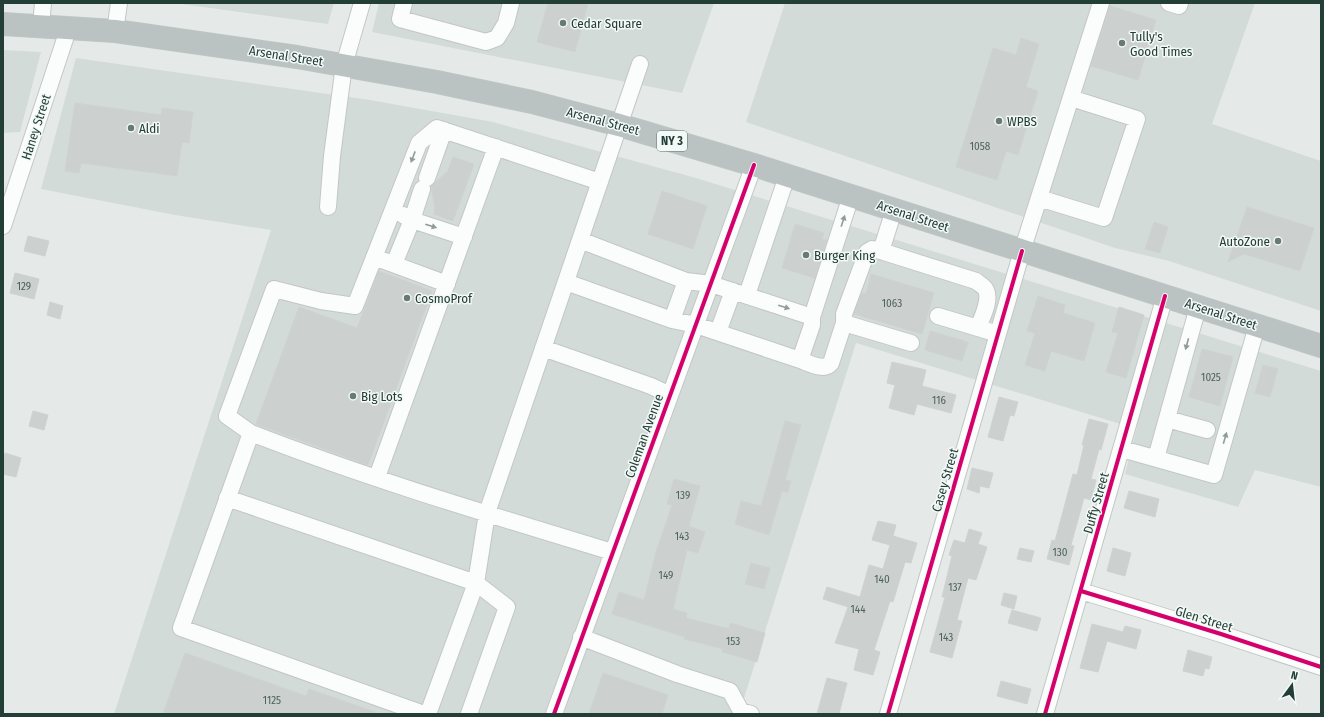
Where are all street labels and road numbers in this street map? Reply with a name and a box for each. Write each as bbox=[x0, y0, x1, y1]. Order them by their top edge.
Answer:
street label: Arsenal Street bbox=[248, 43, 325, 69]
street label: Haney Street bbox=[18, 92, 54, 162]
street label: Arsenal Street bbox=[565, 104, 642, 138]
road number: NY 3 bbox=[657, 131, 687, 151]
street label: Arsenal Street bbox=[875, 197, 952, 235]
street label: Arsenal Street bbox=[1183, 295, 1260, 333]
street label: Coleman Avenue bbox=[622, 392, 666, 480]
street label: Casey Street bbox=[929, 446, 961, 514]
street label: Duffy Street bbox=[1080, 470, 1112, 535]
street label: Glen Street bbox=[1174, 603, 1235, 635]

